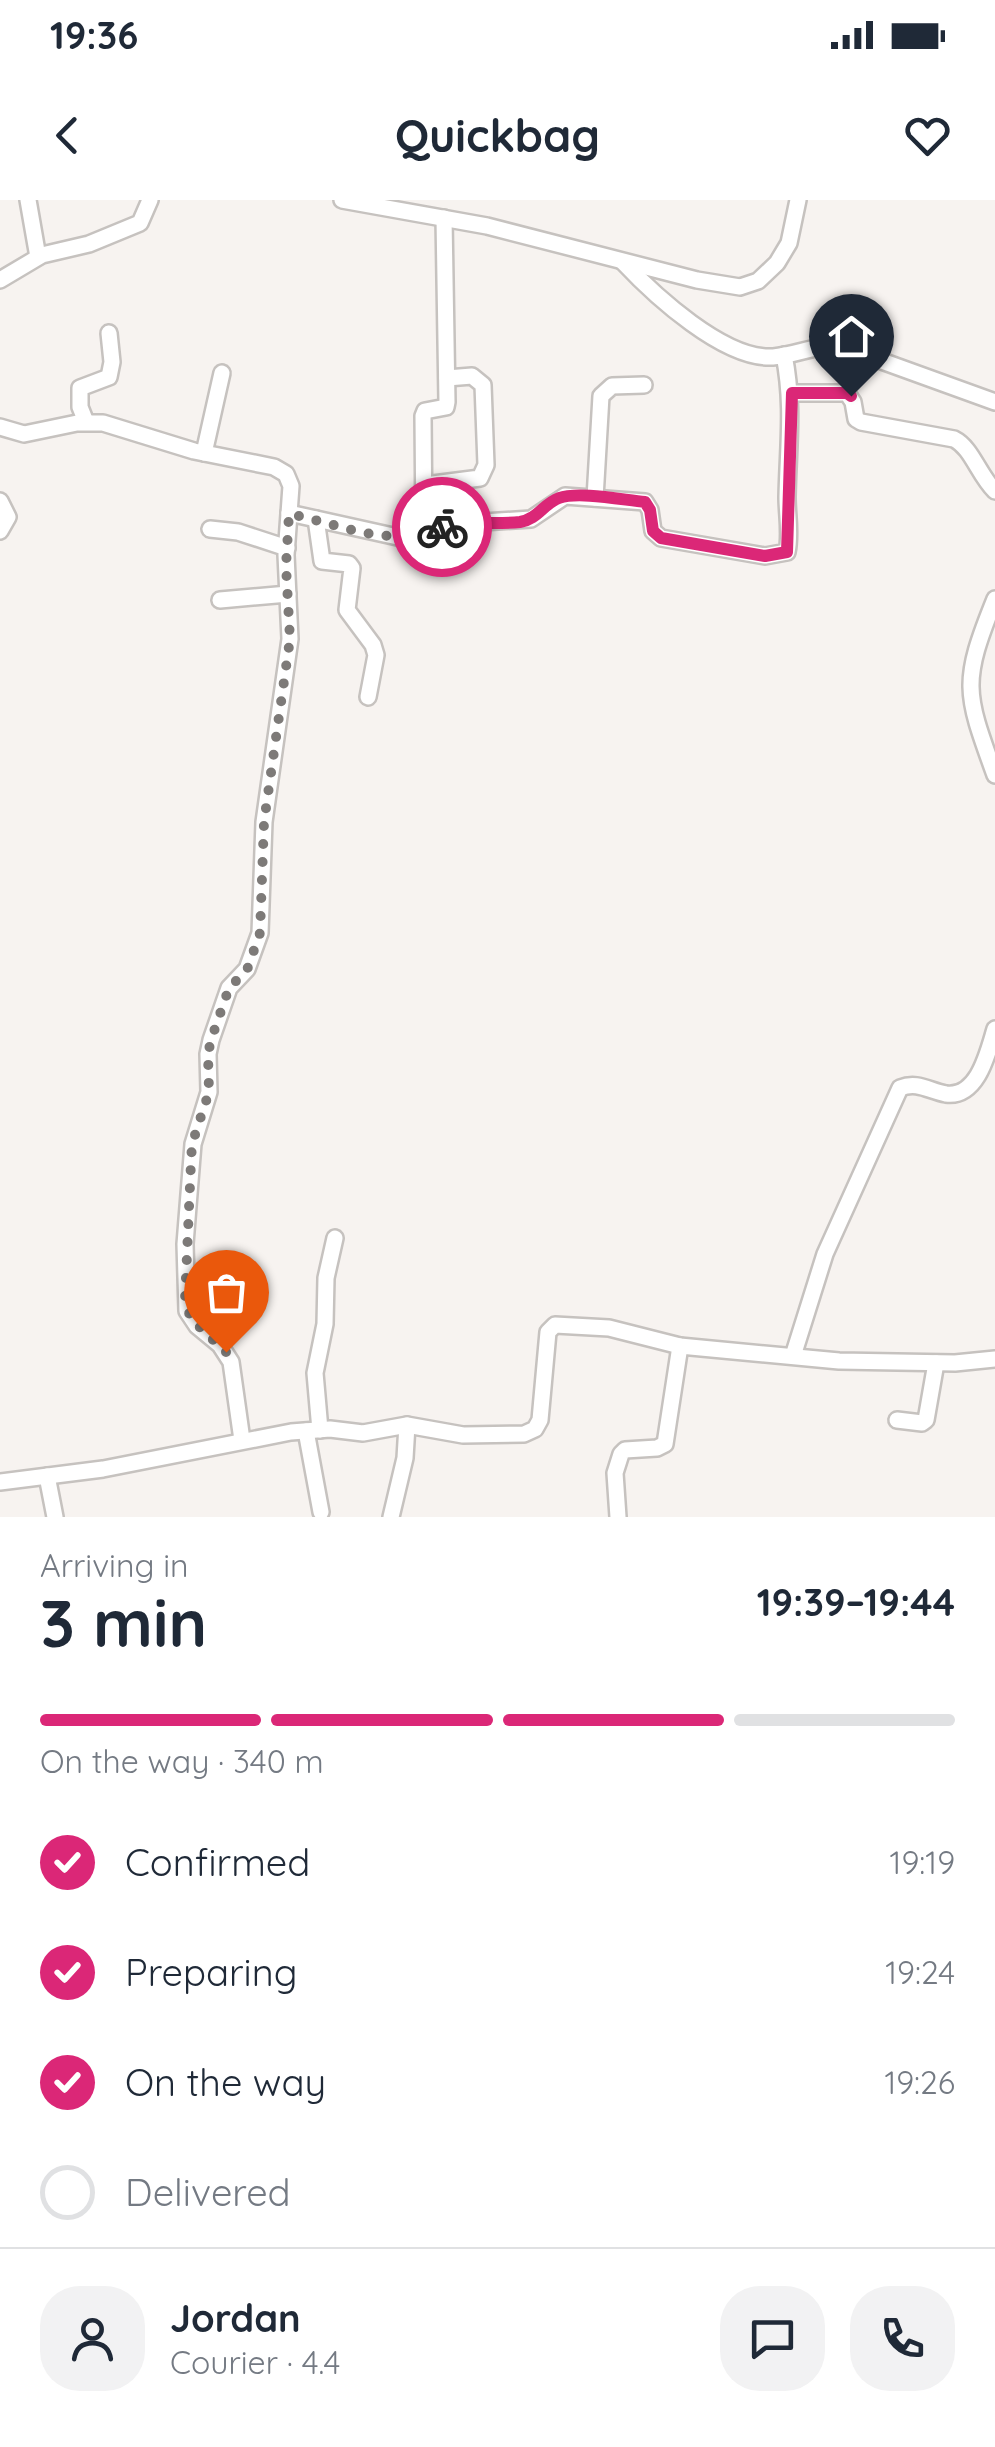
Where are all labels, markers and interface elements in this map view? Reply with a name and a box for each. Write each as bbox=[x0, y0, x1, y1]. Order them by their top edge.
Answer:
text: 19:36 bbox=[50, 11, 138, 59]
text: Quickbag bbox=[395, 107, 600, 163]
icon: back bbox=[40, 108, 95, 163]
icon: heart bbox=[900, 108, 955, 163]
pin bbox=[809, 294, 894, 397]
icon: home bbox=[824, 309, 879, 364]
courier bbox=[392, 477, 492, 577]
icon: bike bbox=[415, 500, 470, 555]
pin bbox=[184, 1250, 269, 1353]
icon: bag bbox=[199, 1265, 254, 1320]
text: Arriving in bbox=[40, 1545, 189, 1585]
text: 19:39–19:44 bbox=[757, 1578, 955, 1626]
text: 3 min bbox=[40, 1582, 207, 1663]
text: On the way · 340 m bbox=[40, 1741, 324, 1781]
icon: check bbox=[40, 1835, 95, 1890]
text: Confirmed bbox=[125, 1838, 310, 1886]
text: 19:19 bbox=[890, 1842, 955, 1882]
icon: check bbox=[40, 1945, 95, 2000]
text: Preparing bbox=[125, 1948, 297, 1996]
text: 19:24 bbox=[885, 1952, 955, 1992]
icon: check bbox=[40, 2055, 95, 2110]
text: On the way bbox=[125, 2058, 326, 2106]
text: 19:26 bbox=[884, 2062, 955, 2102]
text: Delivered bbox=[125, 2168, 291, 2216]
button: person bbox=[40, 2286, 145, 2391]
button: chat bbox=[720, 2286, 825, 2391]
button: phone bbox=[850, 2286, 955, 2391]
text: Jordan bbox=[170, 2294, 301, 2342]
text: Courier · 4.4 bbox=[170, 2342, 340, 2382]

